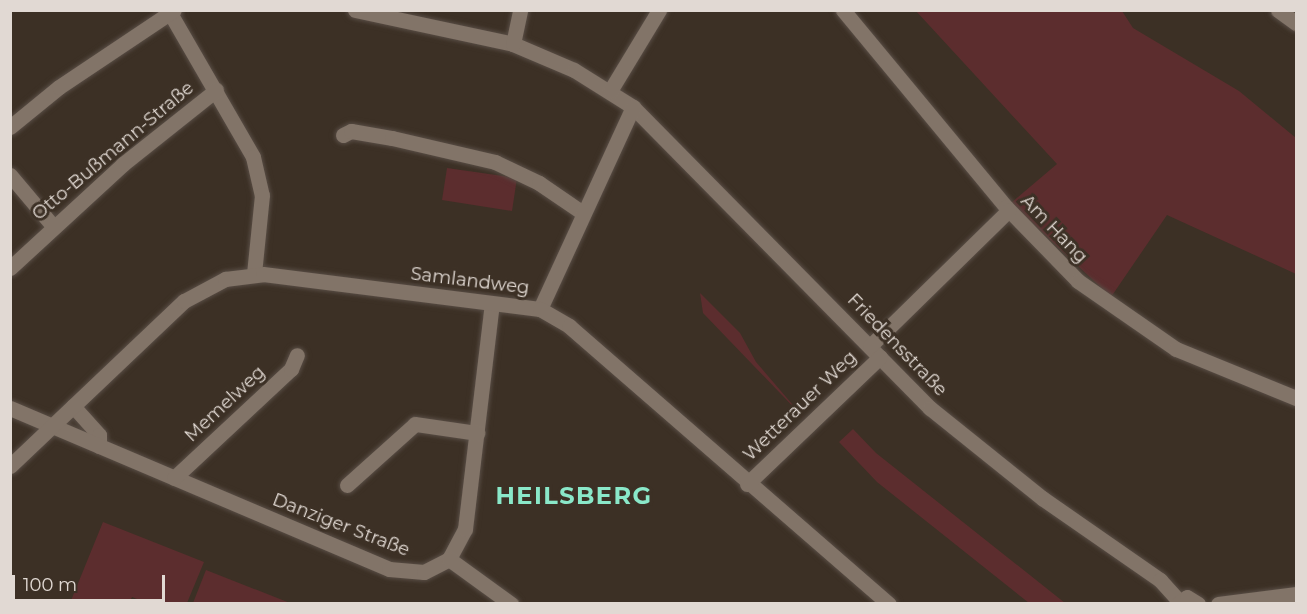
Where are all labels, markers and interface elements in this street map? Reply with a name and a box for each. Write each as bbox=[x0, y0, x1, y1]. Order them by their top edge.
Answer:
street label: Otto-Bußmann-Straße bbox=[28, 77, 198, 225]
street label: Am Hang bbox=[1016, 190, 1092, 268]
street label: Samlandweg bbox=[409, 263, 531, 299]
street label: Friedensstraße bbox=[843, 289, 951, 401]
street label: Wetterauer Weg bbox=[739, 346, 861, 466]
street label: Memelweg bbox=[180, 361, 270, 447]
district label: HEILSBERG bbox=[495, 482, 653, 510]
street label: Danziger Straße bbox=[269, 489, 413, 561]
scale bar bbox=[15, 563, 168, 601]
text: 100 m bbox=[23, 574, 77, 596]

